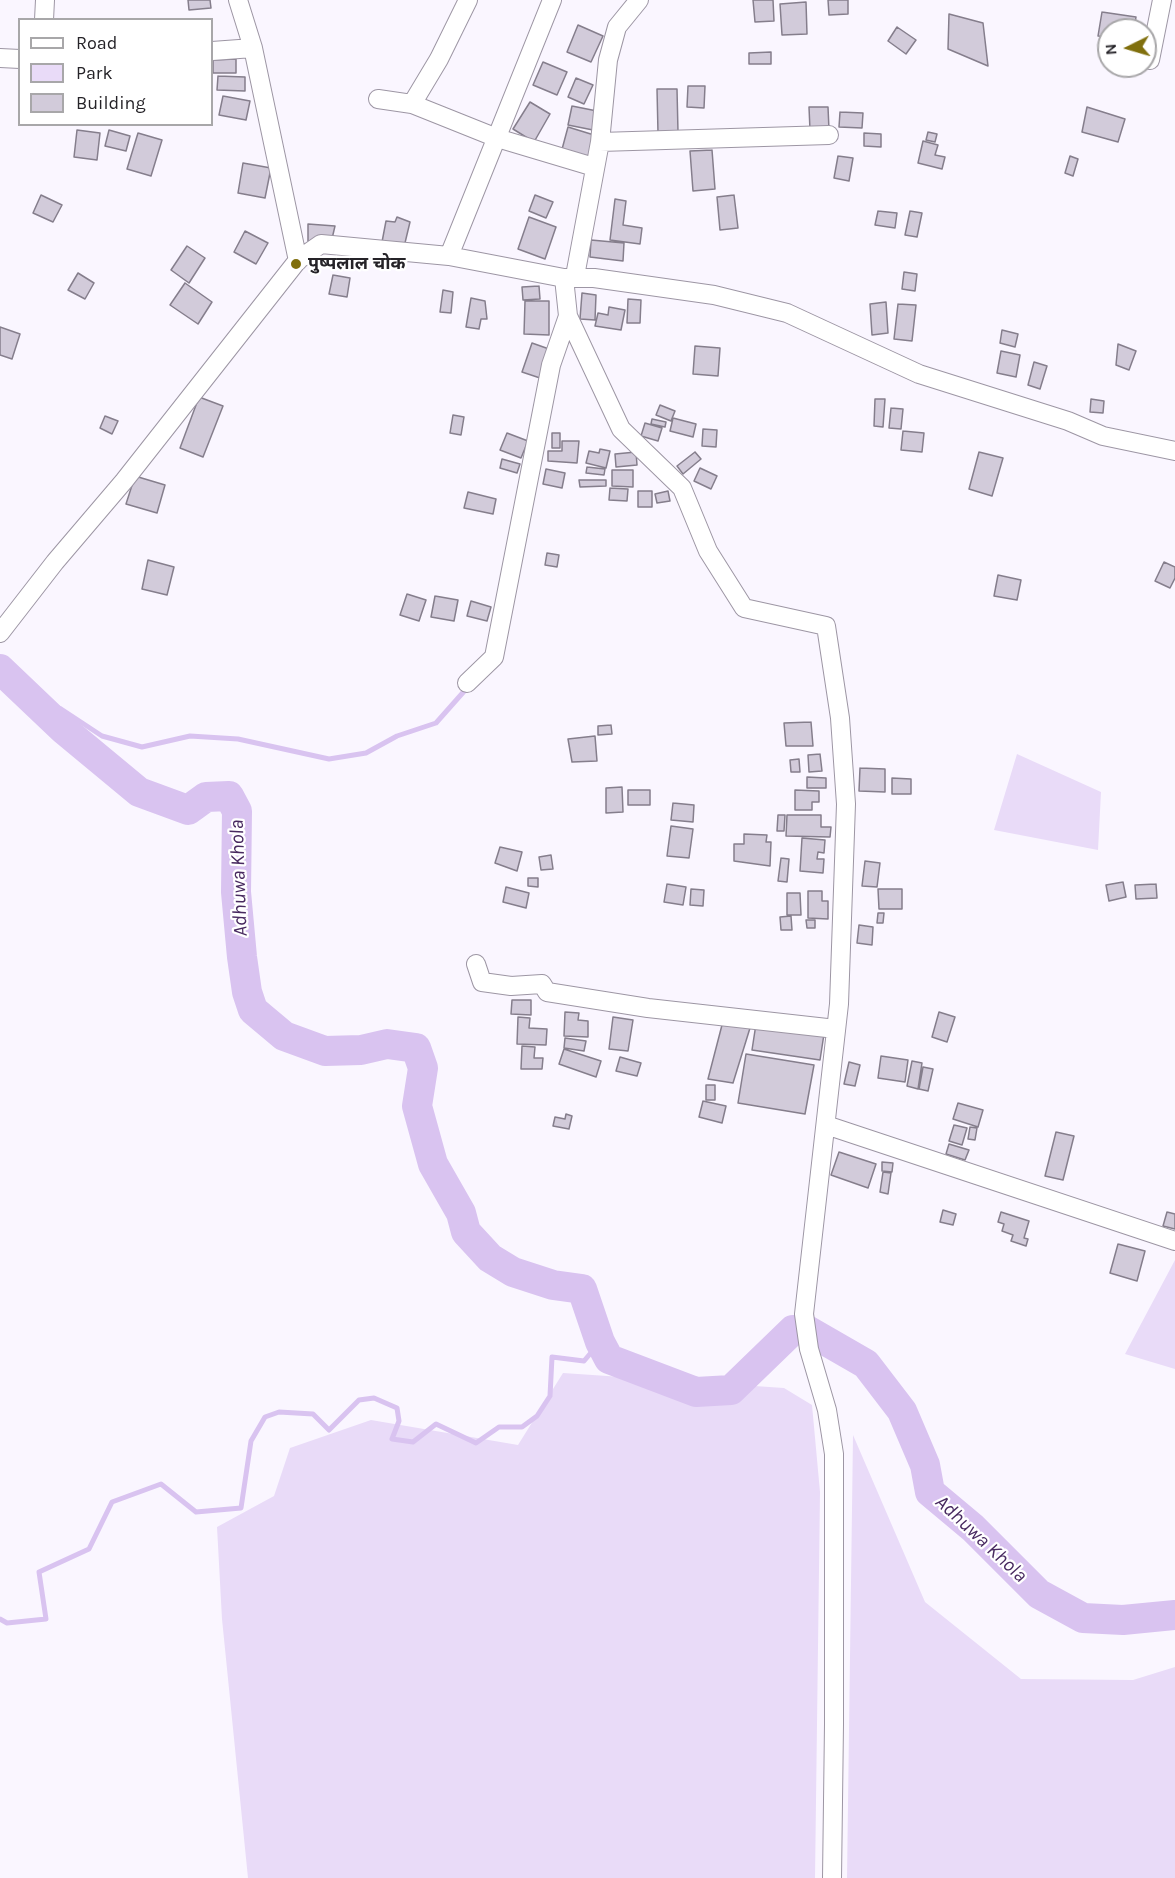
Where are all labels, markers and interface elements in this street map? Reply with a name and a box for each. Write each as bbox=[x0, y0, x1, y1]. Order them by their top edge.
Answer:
legend bbox=[18, 18, 213, 126]
north arrow bbox=[1097, 18, 1157, 78]
text: Road bbox=[76, 32, 117, 54]
text: N bbox=[1101, 43, 1121, 56]
text: Park bbox=[76, 62, 113, 84]
text: Building bbox=[76, 92, 146, 114]
place label: पुष्पलाल चोक bbox=[308, 253, 405, 275]
marker: पुष्पलाल चोक bbox=[289, 257, 303, 271]
water label: Adhuwa Khola bbox=[225, 819, 253, 937]
water label: Adhuwa Khola bbox=[930, 1490, 1032, 1588]

